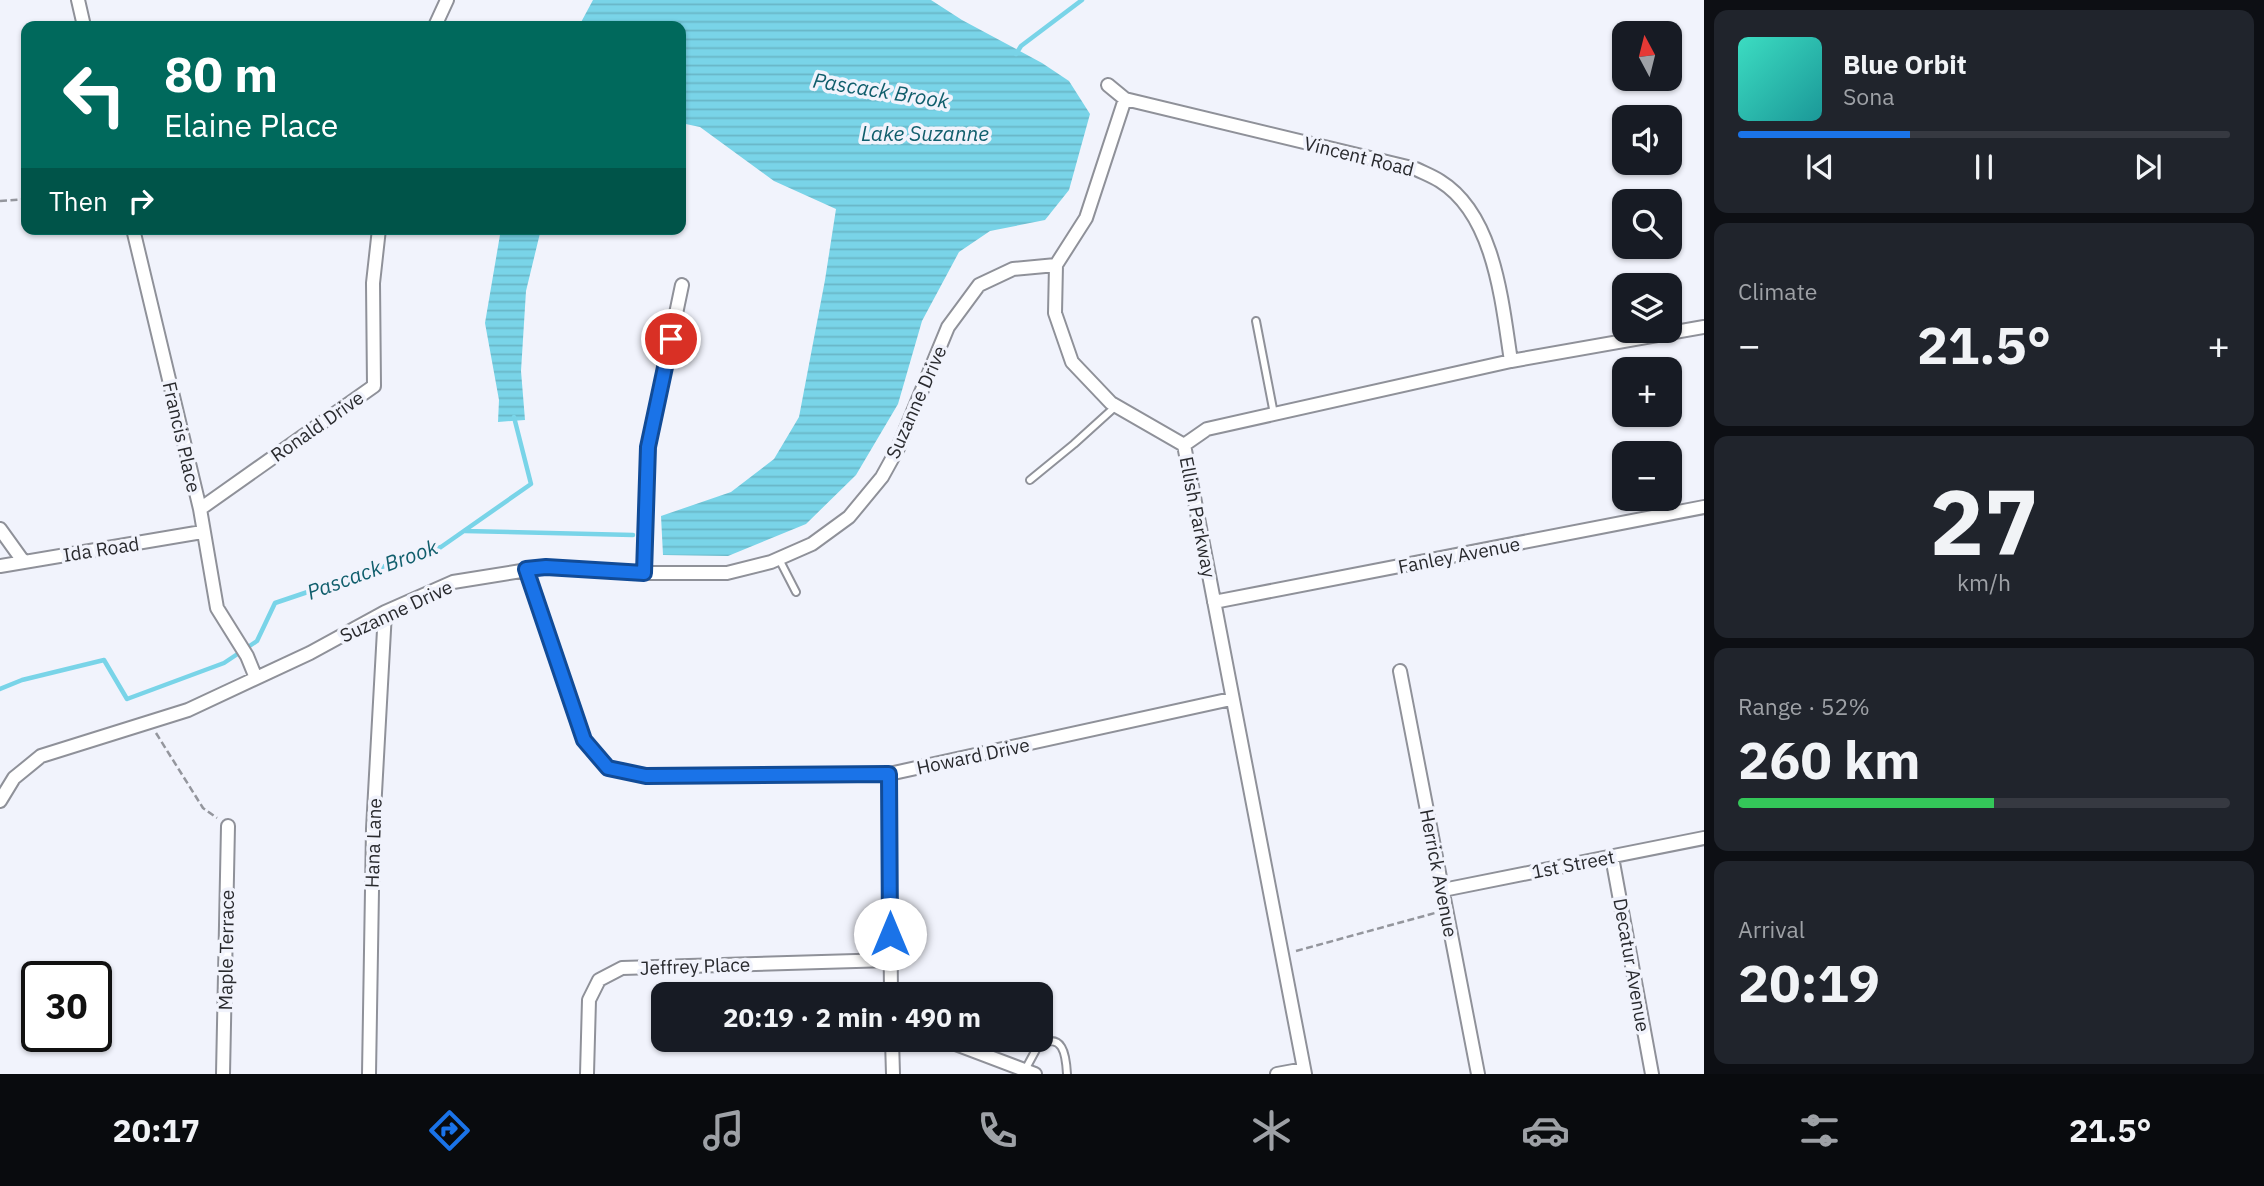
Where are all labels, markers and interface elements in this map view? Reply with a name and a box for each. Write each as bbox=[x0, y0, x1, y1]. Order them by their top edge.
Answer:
north arrow bbox=[1612, 21, 1682, 91]
map controls bbox=[1612, 21, 1682, 511]
text: 80 m bbox=[164, 42, 278, 105]
text: Blue Orbit bbox=[1843, 47, 1967, 81]
icon: left bbox=[49, 49, 140, 140]
water label: Pascack Brook bbox=[811, 65, 952, 115]
text: Sona bbox=[1843, 81, 1895, 111]
text: Elaine Place bbox=[164, 104, 338, 146]
button: sound bbox=[1612, 105, 1682, 175]
water label: Lake Suzanne bbox=[861, 119, 989, 147]
street label: Vincent Road bbox=[1301, 131, 1417, 181]
icon: previous bbox=[1801, 148, 1839, 186]
icon: pause bbox=[1965, 148, 2003, 186]
icon: next bbox=[2129, 148, 2167, 186]
icon: right bbox=[122, 182, 160, 220]
text: Then bbox=[49, 184, 108, 218]
button: search bbox=[1612, 189, 1682, 259]
button: layers bbox=[1612, 273, 1682, 343]
text: Climate bbox=[1738, 276, 1817, 306]
pin bbox=[641, 309, 701, 369]
text: 21.5° bbox=[1917, 311, 2051, 378]
icon: arrive bbox=[652, 320, 690, 358]
text: − bbox=[1738, 320, 1761, 369]
text: + bbox=[2207, 320, 2230, 369]
street label: Suzanne Drive bbox=[880, 342, 952, 462]
button: + bbox=[1612, 357, 1682, 427]
street label: Francis Place bbox=[158, 379, 206, 495]
street label: Ronald Drive bbox=[266, 385, 368, 467]
button: − bbox=[1612, 441, 1682, 511]
street label: Ellish Parkway bbox=[1174, 454, 1222, 580]
text: 27 bbox=[1929, 462, 2039, 580]
street label: Ida Road bbox=[61, 531, 141, 567]
street label: Fanley Avenue bbox=[1396, 531, 1522, 579]
water label: Pascack Brook bbox=[303, 532, 442, 606]
text: km/h bbox=[1957, 567, 2011, 597]
street label: Suzanne Drive bbox=[336, 574, 456, 648]
text: Range · 52% bbox=[1738, 691, 1870, 721]
text: 260 km bbox=[1738, 726, 1920, 793]
street label: Howard Drive bbox=[914, 732, 1032, 780]
street label: Hana Lane bbox=[359, 798, 387, 888]
street label: Herrick Avenue bbox=[1415, 807, 1463, 939]
street label: 1st Street bbox=[1530, 844, 1616, 884]
street label: Maple Terrace bbox=[213, 889, 239, 1011]
street label: Decatur Avenue bbox=[1608, 896, 1656, 1034]
position arrow bbox=[853, 897, 927, 971]
text: Arrival bbox=[1738, 914, 1805, 944]
text: 20:19 bbox=[1738, 949, 1880, 1016]
street label: Jeffrey Place bbox=[639, 952, 751, 980]
speed limit sign: 30 bbox=[21, 961, 112, 1052]
text: 20:19 · 2 min · 490 m bbox=[723, 1000, 981, 1034]
icon: directions bbox=[425, 1106, 474, 1155]
icon: music bbox=[699, 1106, 748, 1155]
icon: phone bbox=[973, 1106, 1022, 1155]
icon: climate bbox=[1247, 1106, 1296, 1155]
icon: car bbox=[1521, 1106, 1570, 1155]
icon: filters bbox=[1795, 1106, 1844, 1155]
text: 20:17 bbox=[113, 1109, 200, 1151]
text: 21.5° bbox=[2069, 1109, 2151, 1151]

